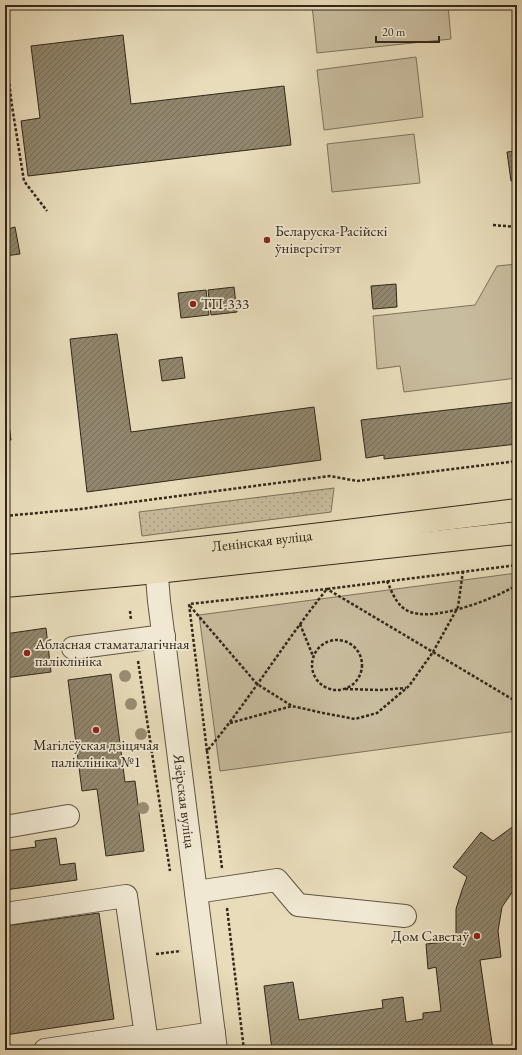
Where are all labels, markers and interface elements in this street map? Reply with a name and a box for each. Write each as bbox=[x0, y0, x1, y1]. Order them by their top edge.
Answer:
scale bar bbox=[376, 18, 439, 44]
text: 20 m bbox=[382, 24, 406, 40]
place label: Беларуска-Расійскі ўніверсітэт bbox=[275, 221, 388, 257]
marker: Беларуска-Расійскі ўніверсітэт bbox=[262, 235, 272, 245]
place label: ТП-333 bbox=[201, 294, 249, 313]
marker: ТП-333 bbox=[188, 299, 198, 309]
street label: Ленінская вуліца bbox=[210, 525, 313, 556]
place label: Абласная стаматалагічная паліклініка bbox=[34, 634, 190, 670]
marker: Абласная стаматалагічная паліклініка bbox=[22, 648, 32, 658]
marker: Магілёўская дзіцячая паліклініка №1 bbox=[91, 725, 101, 735]
place label: Магілёўская дзіцячая паліклініка №1 bbox=[33, 735, 159, 771]
street label: Язёрская вуліца bbox=[169, 752, 200, 849]
place label: Дом Саветаў bbox=[391, 926, 469, 945]
marker: Дом Саветаў bbox=[472, 931, 482, 941]

